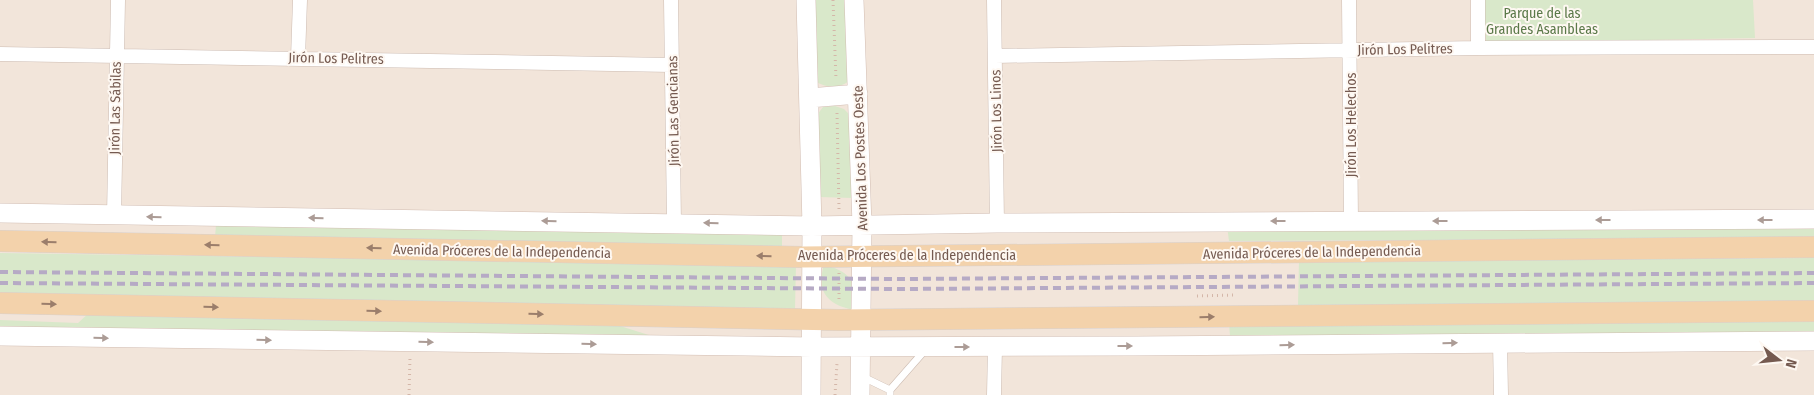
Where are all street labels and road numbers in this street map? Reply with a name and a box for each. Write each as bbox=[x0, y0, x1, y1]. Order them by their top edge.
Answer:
street label: Jirón Los Pelitres bbox=[1357, 40, 1453, 59]
street label: Jirón Los Pelitres bbox=[288, 49, 384, 68]
street label: Jirón Las Gencianas bbox=[664, 55, 683, 167]
street label: Jirón Las Sábilas bbox=[106, 61, 125, 155]
street label: Jirón Los Linos bbox=[987, 69, 1006, 153]
street label: Jirón Los Helechos bbox=[1343, 72, 1360, 178]
street label: Avenida Los Postes Oeste bbox=[849, 85, 872, 231]
street label: Avenida Próceres de la Independencia bbox=[393, 241, 611, 262]
street label: Avenida Próceres de la Independencia bbox=[1203, 242, 1421, 263]
street label: Avenida Próceres de la Independencia bbox=[798, 247, 1016, 264]

